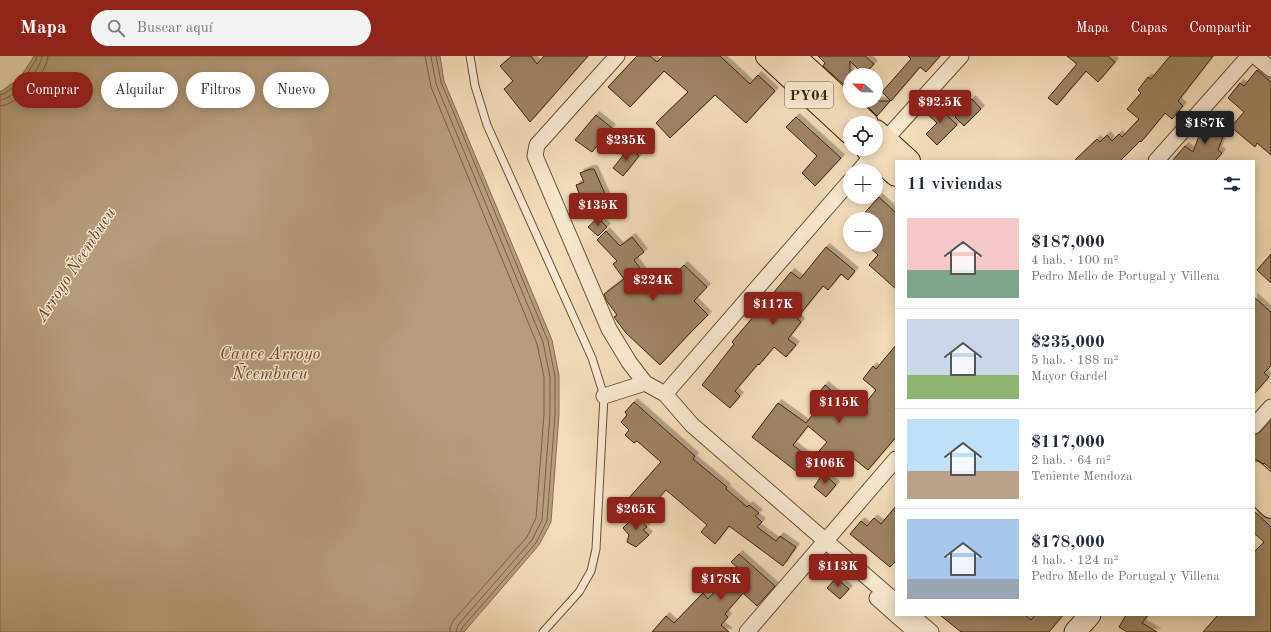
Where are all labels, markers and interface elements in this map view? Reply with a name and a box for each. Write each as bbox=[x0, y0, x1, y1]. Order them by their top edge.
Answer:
search box bbox=[91, 10, 371, 46]
icon: search bbox=[105, 17, 127, 39]
text: Mapa bbox=[20, 19, 67, 38]
text: Buscar aquí bbox=[137, 21, 213, 36]
text: Mapa bbox=[1076, 21, 1109, 35]
text: Capas bbox=[1131, 21, 1167, 35]
text: Compartir bbox=[1189, 21, 1251, 35]
north arrow bbox=[843, 68, 883, 108]
map controls bbox=[843, 68, 883, 252]
chip: Comprar bbox=[12, 72, 93, 108]
chip: Alquilar bbox=[101, 72, 178, 108]
chip: Filtros bbox=[186, 72, 255, 108]
chip: Nuevo bbox=[263, 72, 329, 108]
road number: PY04 bbox=[785, 82, 833, 108]
pin: $92.5K bbox=[907, 90, 973, 124]
text: $92.5K bbox=[918, 96, 962, 109]
pin: $187K bbox=[1177, 111, 1233, 145]
button: locate bbox=[843, 116, 883, 156]
text: $187K bbox=[1185, 117, 1225, 130]
pin: $235K bbox=[598, 128, 654, 162]
text: $235K bbox=[606, 134, 646, 147]
button: + bbox=[843, 164, 883, 204]
icon: filters bbox=[1221, 173, 1243, 195]
text: 11 viviendas bbox=[907, 176, 1002, 193]
pin: $135K bbox=[570, 193, 626, 227]
text: $135K bbox=[578, 199, 618, 212]
water label: Arroyo Ñeembucu bbox=[29, 202, 119, 326]
button: − bbox=[843, 212, 883, 252]
icon: home bbox=[939, 234, 987, 282]
text: $187,000 bbox=[1031, 234, 1105, 251]
text: 4 hab. · 100 m² bbox=[1031, 254, 1118, 267]
pin: $224K bbox=[625, 268, 681, 302]
text: Pedro Mello de Portugal y Villena bbox=[1031, 270, 1220, 283]
text: $224K bbox=[633, 274, 673, 287]
pin: $117K bbox=[745, 292, 801, 326]
text: $117K bbox=[753, 298, 793, 311]
text: $235,000 bbox=[1031, 334, 1105, 351]
icon: home bbox=[939, 335, 987, 383]
water label: Cauce Arroyo Ñeembucu bbox=[220, 346, 320, 383]
text: 5 hab. · 188 m² bbox=[1031, 354, 1118, 367]
text: Mayor Gardel bbox=[1031, 370, 1107, 383]
pin: $115K bbox=[811, 390, 867, 424]
text: $115K bbox=[819, 396, 859, 409]
text: $117,000 bbox=[1031, 434, 1105, 451]
icon: home bbox=[939, 435, 987, 483]
pin: $106K bbox=[797, 451, 853, 485]
text: 2 hab. · 64 m² bbox=[1031, 454, 1111, 467]
text: $106K bbox=[805, 457, 845, 470]
text: Teniente Mendoza bbox=[1031, 470, 1132, 483]
pin: $265K bbox=[608, 497, 664, 531]
text: $265K bbox=[616, 503, 656, 516]
text: $178,000 bbox=[1031, 534, 1105, 551]
icon: home bbox=[939, 535, 987, 583]
pin: $113K bbox=[810, 554, 866, 588]
text: 4 hab. · 124 m² bbox=[1031, 554, 1118, 567]
text: $113K bbox=[818, 560, 858, 573]
pin: $178K bbox=[693, 567, 749, 601]
text: Pedro Mello de Portugal y Villena bbox=[1031, 570, 1220, 583]
text: $178K bbox=[701, 573, 741, 586]

